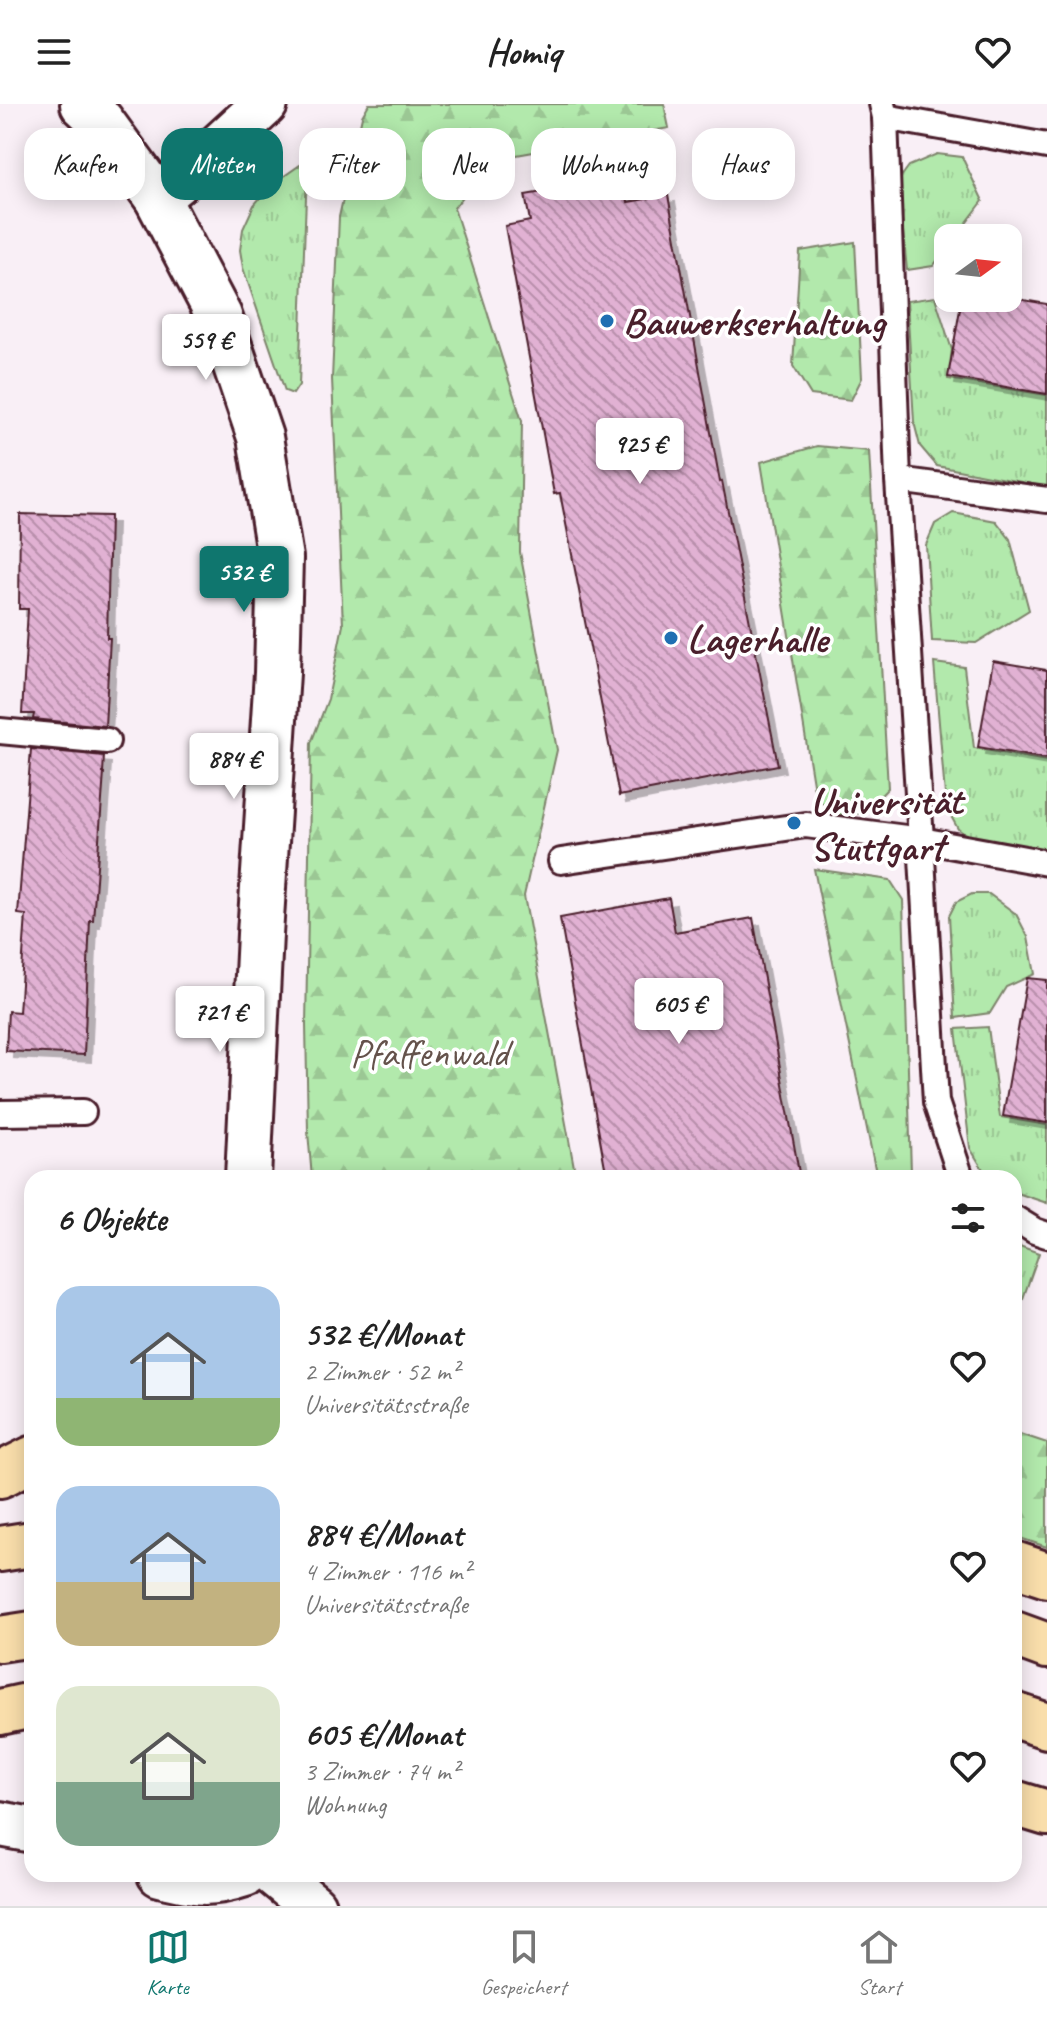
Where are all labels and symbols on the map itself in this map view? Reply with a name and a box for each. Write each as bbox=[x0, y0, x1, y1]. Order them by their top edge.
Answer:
north arrow bbox=[934, 224, 1022, 312]
place label: Bauwerkserhaltung bbox=[623, 297, 888, 347]
marker: Bauwerkserhaltung bbox=[598, 312, 616, 330]
pin: 559 € bbox=[150, 314, 262, 382]
pin: 925 € bbox=[584, 418, 696, 486]
pin: 532 € bbox=[188, 546, 300, 614]
place label: Lagerhalle bbox=[687, 614, 831, 664]
marker: Lagerhalle bbox=[662, 629, 680, 647]
pin: 884 € bbox=[178, 733, 290, 801]
place label: Universität Stuttgart bbox=[810, 776, 966, 872]
marker: Universität Stuttgart bbox=[785, 814, 803, 832]
pin: 605 € bbox=[623, 978, 735, 1046]
pin: 721 € bbox=[164, 986, 276, 1054]
park label: Pfaffenwald bbox=[350, 1028, 514, 1078]

